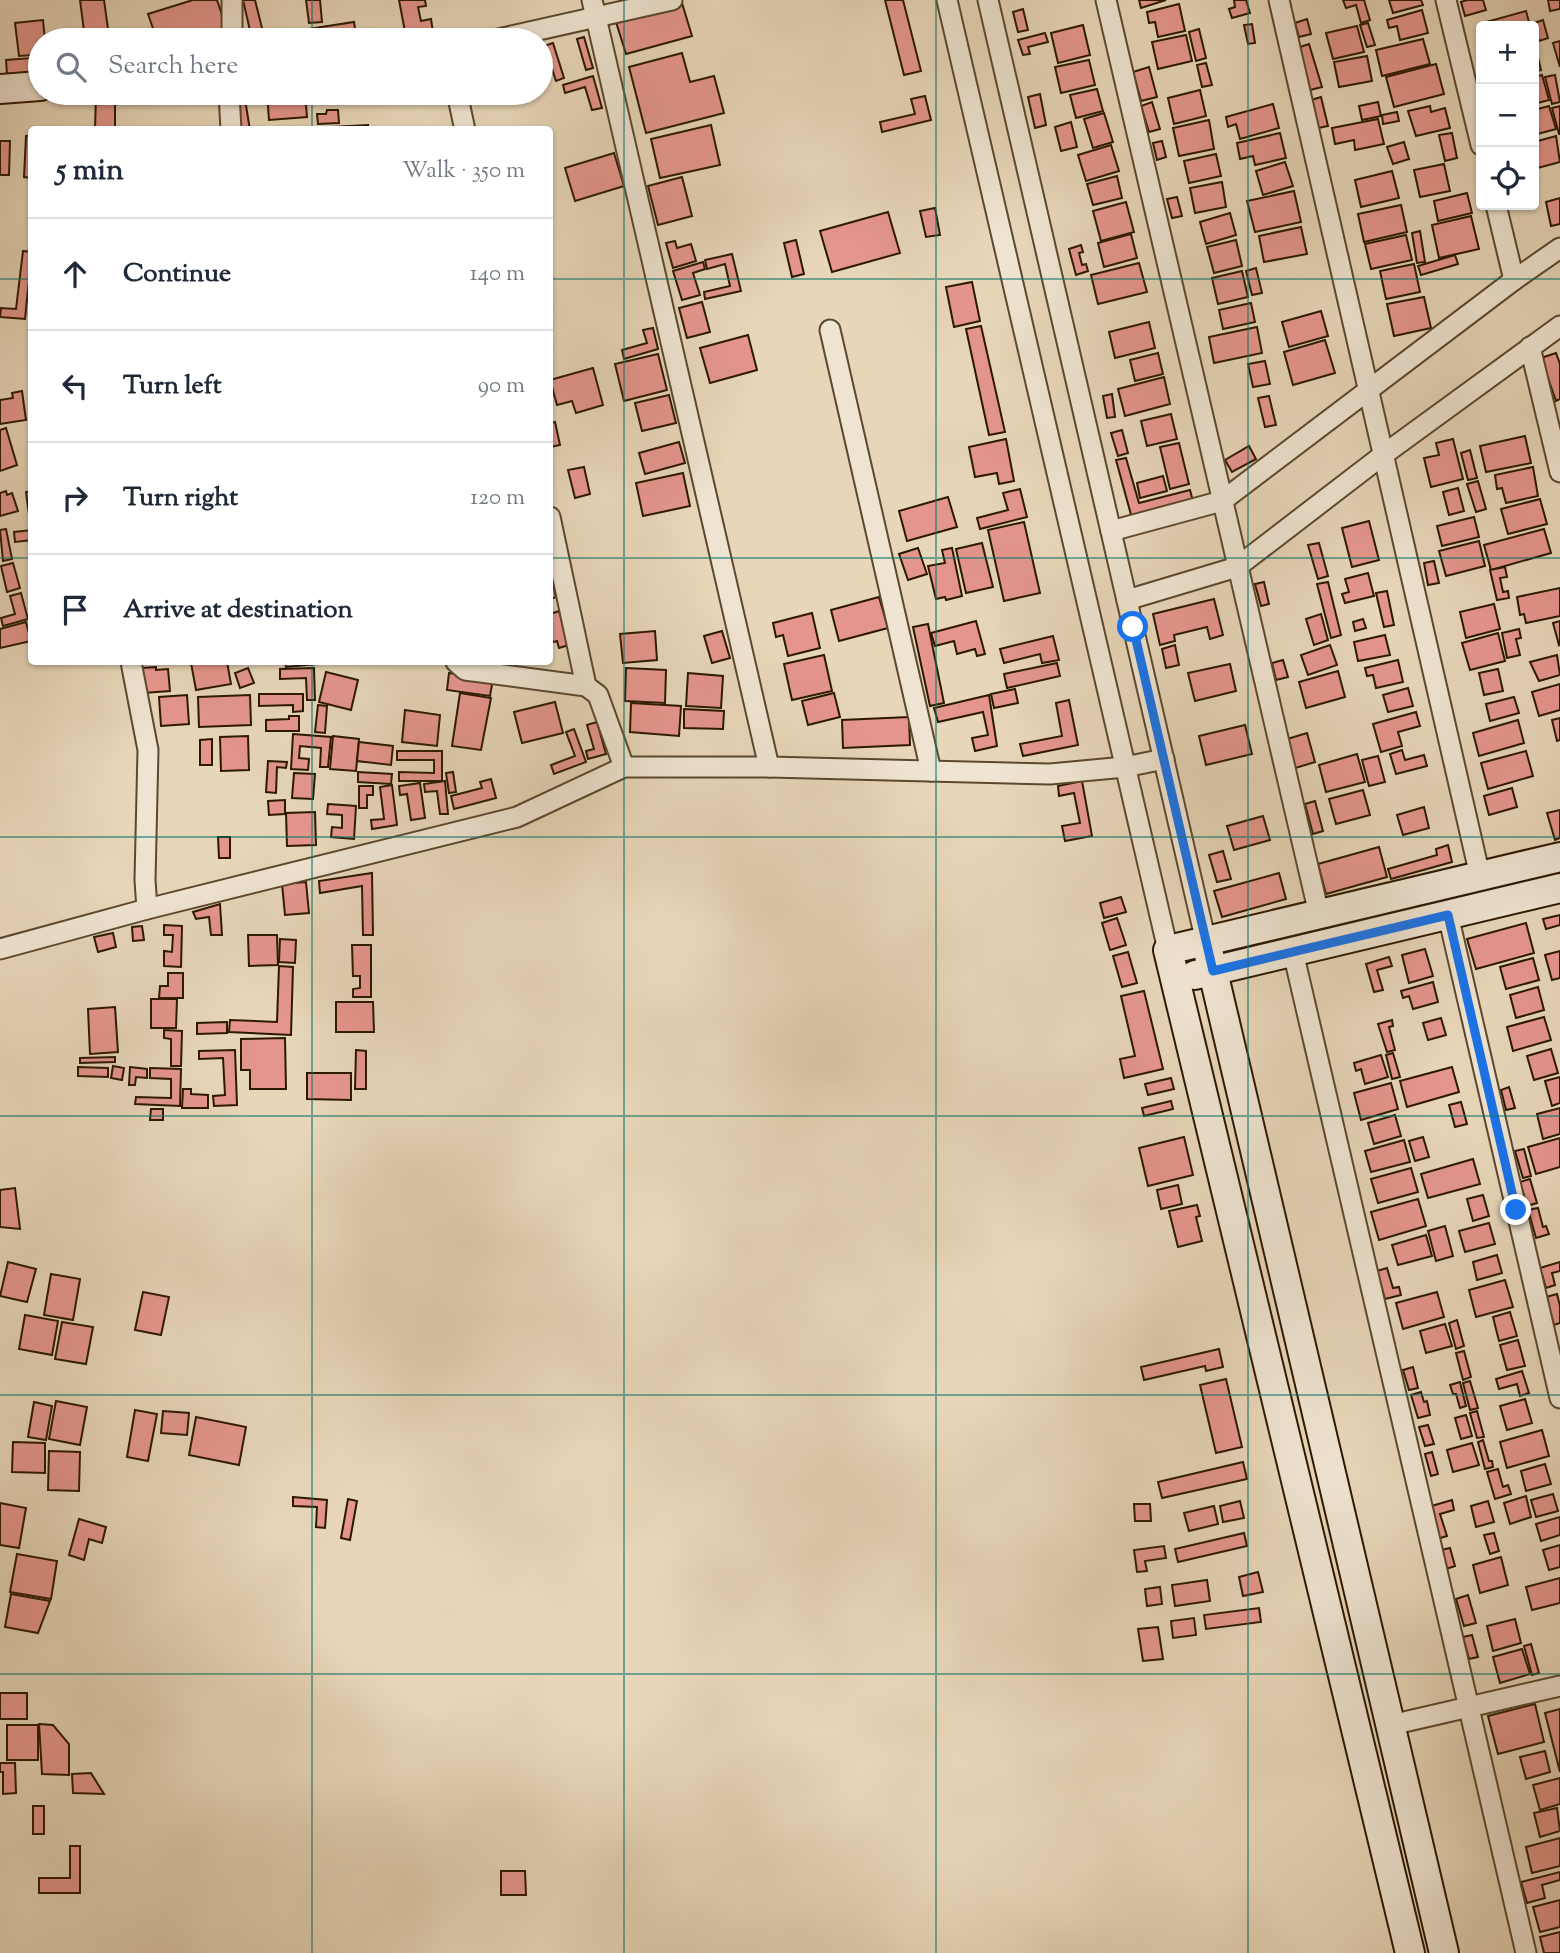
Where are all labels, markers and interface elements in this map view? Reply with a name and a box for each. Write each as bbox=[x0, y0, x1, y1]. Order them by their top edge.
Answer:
map controls bbox=[1476, 21, 1539, 210]
button: + bbox=[1476, 21, 1539, 84]
search box bbox=[28, 28, 553, 105]
icon: search bbox=[52, 48, 90, 86]
text: Search here bbox=[108, 48, 238, 85]
button: − bbox=[1476, 84, 1539, 147]
button: locate bbox=[1476, 147, 1539, 210]
text: 5 min bbox=[56, 150, 124, 193]
text: Walk · 350 m bbox=[402, 155, 525, 188]
icon: ahead bbox=[56, 255, 94, 293]
text: Continue bbox=[123, 256, 231, 293]
text: 140 m bbox=[470, 258, 525, 291]
icon: left bbox=[56, 367, 94, 405]
text: Turn left bbox=[123, 368, 222, 405]
text: 90 m bbox=[478, 370, 525, 403]
icon: right bbox=[56, 479, 94, 517]
text: Turn right bbox=[123, 480, 238, 517]
text: 120 m bbox=[470, 482, 525, 515]
icon: arrive bbox=[56, 591, 94, 629]
text: Arrive at destination bbox=[123, 592, 353, 629]
route start bbox=[1117, 611, 1148, 642]
route end bbox=[1500, 1194, 1531, 1225]

